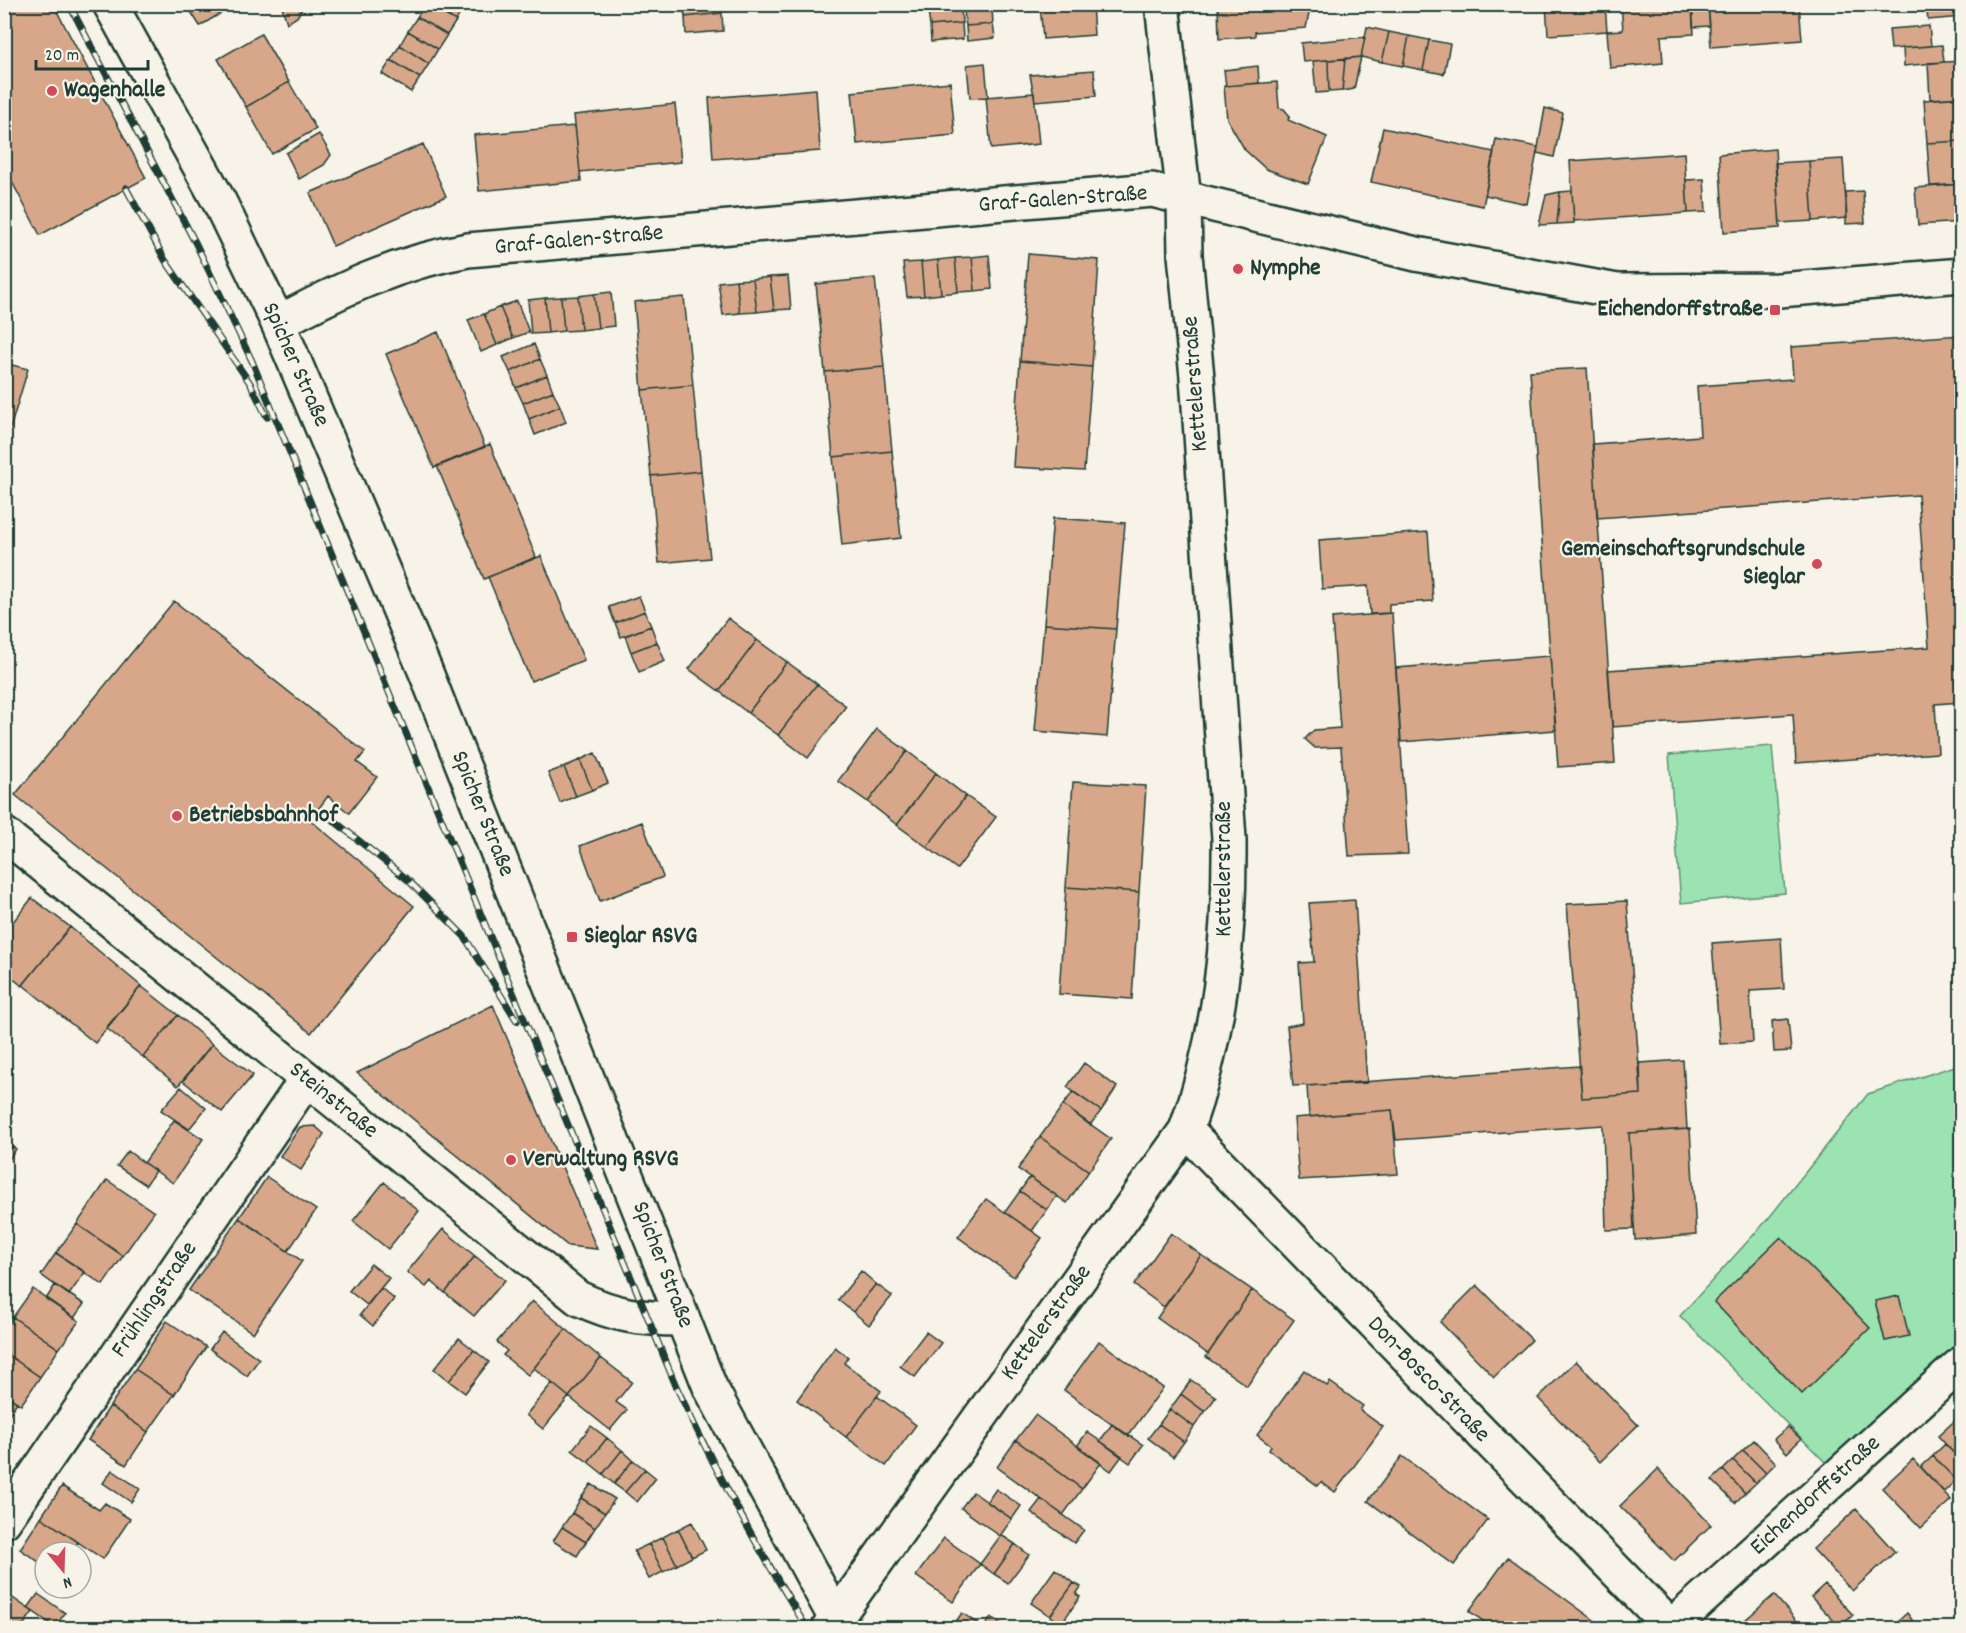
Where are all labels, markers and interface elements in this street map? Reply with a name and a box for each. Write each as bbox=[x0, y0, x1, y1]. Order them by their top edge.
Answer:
scale bar bbox=[36, 33, 148, 71]
text: 20 m bbox=[45, 44, 79, 69]
place label: Wagenhalle bbox=[64, 74, 166, 108]
marker: Wagenhalle bbox=[45, 84, 59, 98]
street label: Graf-Galen-Straße bbox=[977, 177, 1149, 223]
street label: Graf-Galen-Straße bbox=[493, 217, 665, 265]
place label: Nymphe bbox=[1250, 252, 1321, 286]
marker: Nymphe bbox=[1231, 262, 1245, 276]
place label: Eichendorffstraße bbox=[1597, 293, 1763, 327]
street label: Spicher Straße bbox=[252, 297, 338, 433]
marker: Eichendorffstraße bbox=[1768, 303, 1782, 317]
street label: Kettelerstraße bbox=[1174, 315, 1218, 453]
place label: Gemeinschaftsgrundschule Sieglar bbox=[1561, 533, 1806, 595]
marker: Gemeinschaftsgrundschule Sieglar bbox=[1810, 557, 1824, 571]
street label: Spicher Straße bbox=[441, 746, 523, 882]
place label: Betriebsbahnhof bbox=[189, 799, 340, 833]
street label: Kettelerstraße bbox=[1208, 801, 1242, 937]
marker: Betriebsbahnhof bbox=[170, 809, 184, 823]
place label: Sieglar RSVG bbox=[584, 920, 697, 954]
marker: Sieglar RSVG bbox=[565, 930, 579, 944]
street label: Steinstraße bbox=[281, 1054, 385, 1148]
place label: Verwaltung RSVG bbox=[523, 1143, 679, 1177]
marker: Verwaltung RSVG bbox=[504, 1153, 518, 1167]
street label: Spicher Straße bbox=[622, 1197, 702, 1333]
street label: Frühlingstraße bbox=[104, 1235, 206, 1365]
street label: Kettelerstraße bbox=[993, 1258, 1101, 1388]
street label: Don-Bosco-Straße bbox=[1359, 1309, 1497, 1451]
street label: Eichendorffstraße bbox=[1743, 1428, 1889, 1564]
north arrow bbox=[33, 1540, 93, 1600]
text: N bbox=[59, 1570, 75, 1594]

